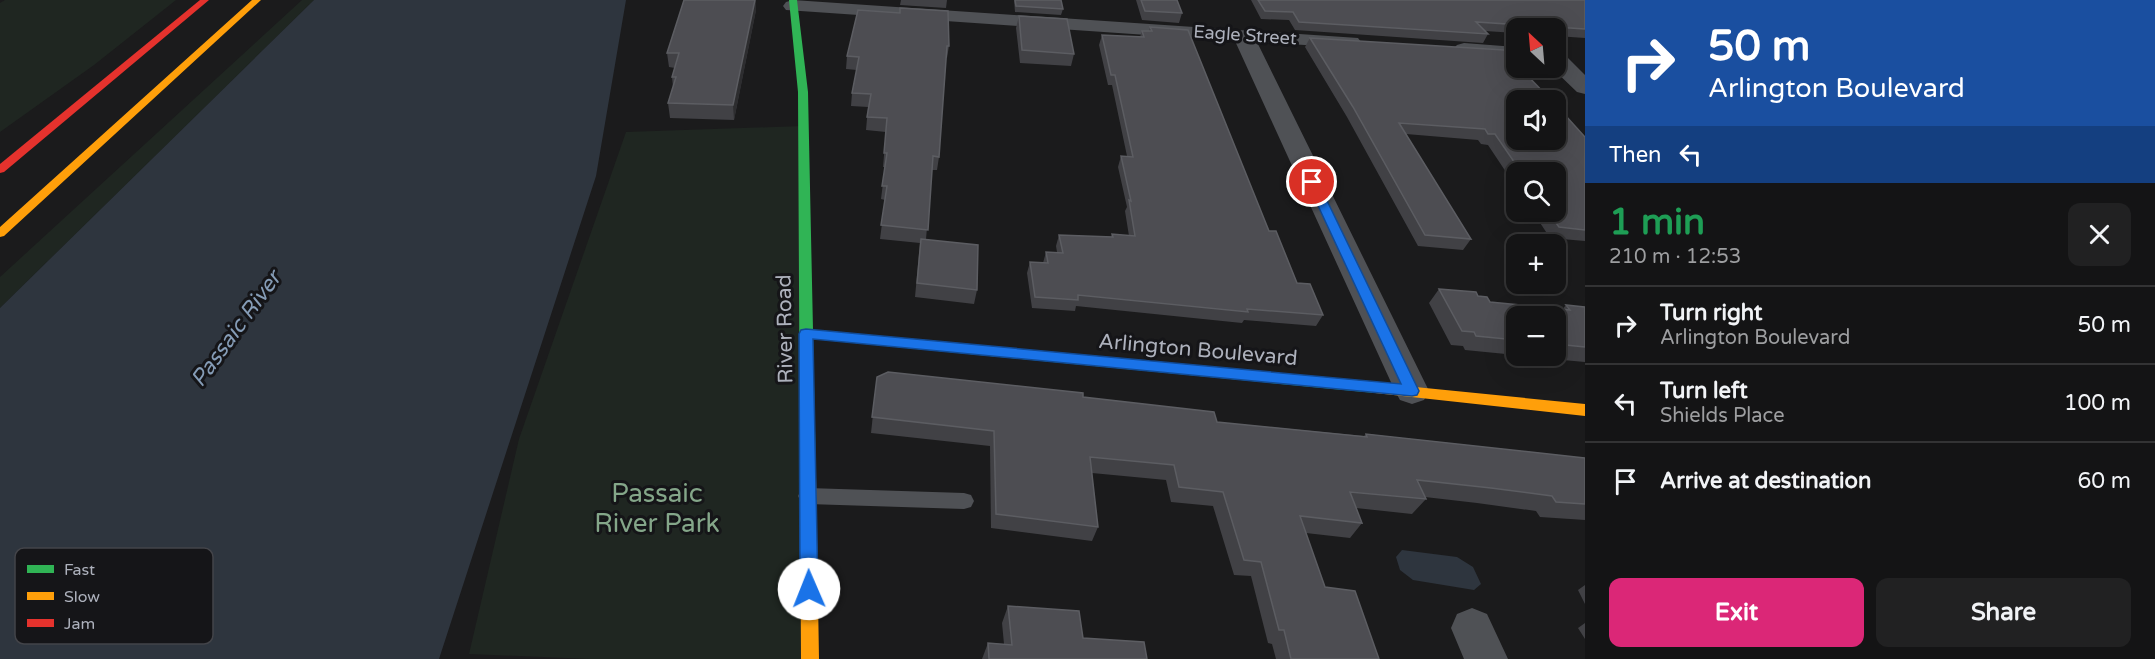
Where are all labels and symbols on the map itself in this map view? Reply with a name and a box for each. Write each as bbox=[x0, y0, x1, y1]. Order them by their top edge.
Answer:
north arrow bbox=[1506, 18, 1566, 78]
street label: Eagle Street bbox=[1193, 20, 1298, 50]
pin bbox=[1286, 156, 1337, 207]
water label: Passaic River bbox=[185, 264, 288, 392]
street label: River Road bbox=[772, 274, 798, 384]
street label: Arlington Boulevard bbox=[1097, 329, 1299, 371]
park label: Passaic River Park bbox=[594, 478, 720, 539]
legend bbox=[15, 548, 213, 644]
position arrow bbox=[777, 557, 841, 621]
text: Fast bbox=[64, 560, 95, 580]
text: Slow bbox=[64, 587, 100, 607]
text: Jam bbox=[64, 614, 95, 634]

